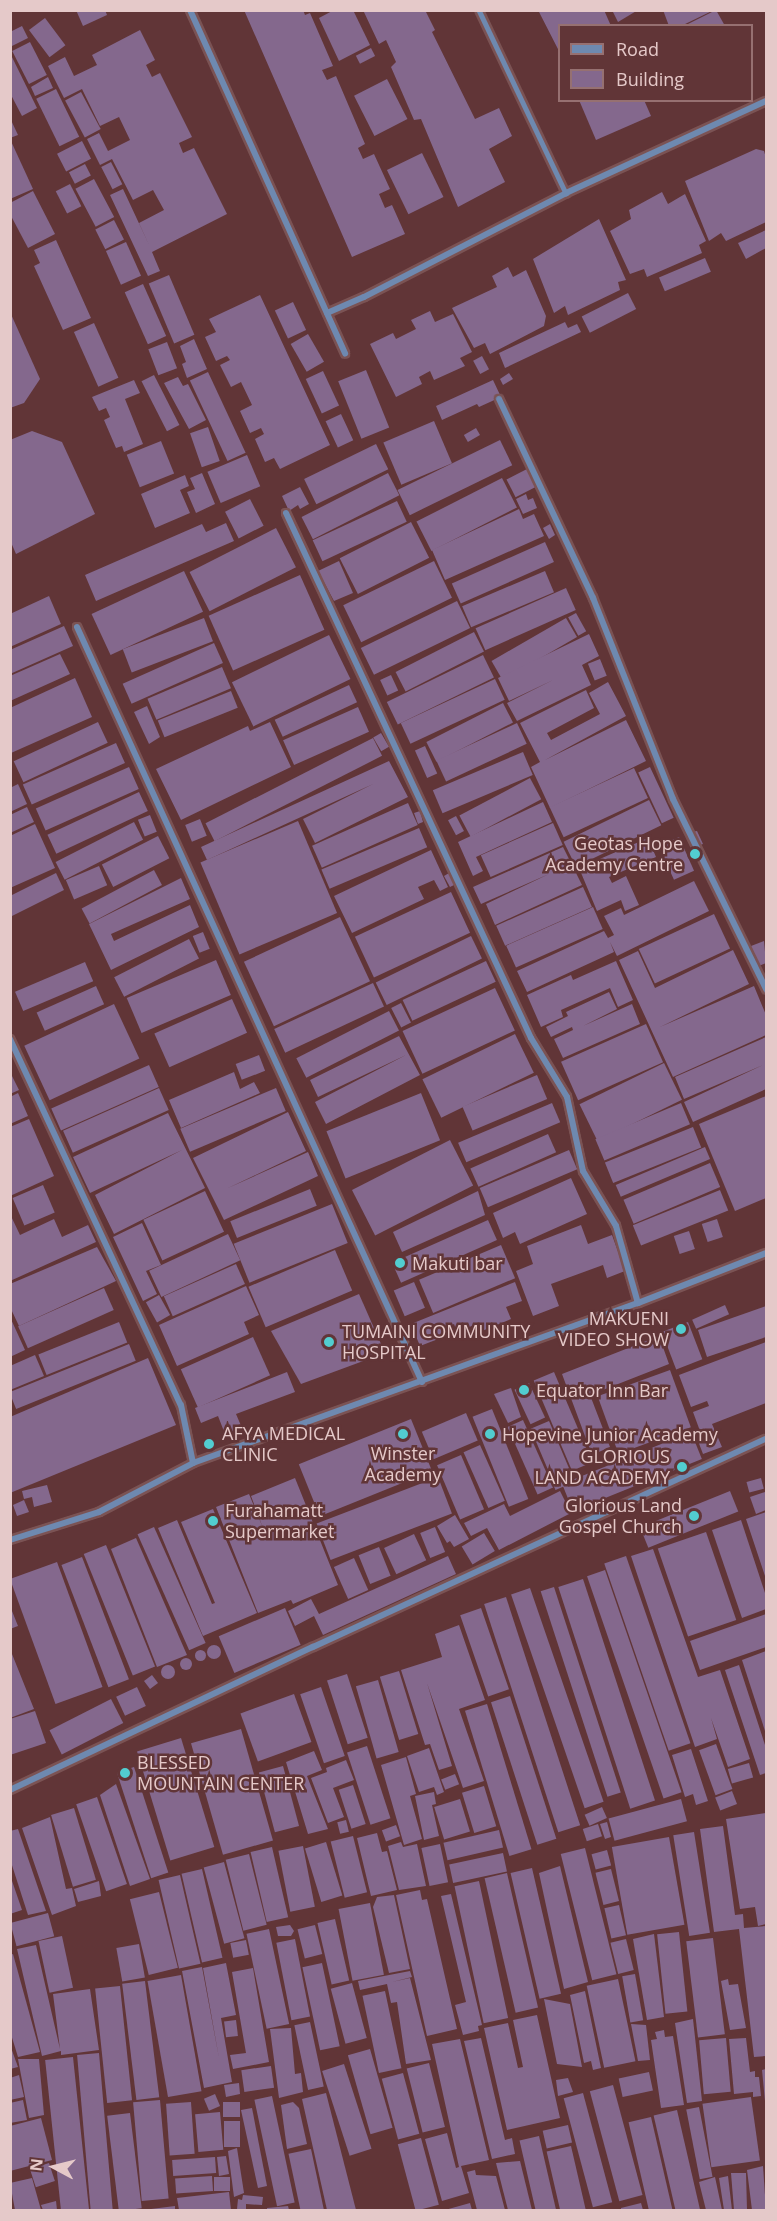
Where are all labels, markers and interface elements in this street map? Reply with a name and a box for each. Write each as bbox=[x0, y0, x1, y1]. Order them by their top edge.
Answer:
legend bbox=[558, 24, 753, 102]
text: Road bbox=[616, 37, 659, 61]
text: Building bbox=[616, 67, 684, 91]
place label: Geotas Hope Academy Centre bbox=[545, 833, 683, 876]
marker: Geotas Hope Academy Centre bbox=[688, 847, 702, 861]
place label: Makuti bar bbox=[412, 1252, 503, 1274]
marker: Makuti bar bbox=[393, 1256, 407, 1270]
place label: MAKUENI VIDEO SHOW bbox=[558, 1308, 669, 1350]
place label: TUMAINI COMMUNITY HOSPITAL bbox=[342, 1321, 530, 1364]
marker: MAKUENI VIDEO SHOW bbox=[674, 1322, 688, 1336]
marker: TUMAINI COMMUNITY HOSPITAL bbox=[320, 1333, 338, 1351]
place label: Equator Inn Bar bbox=[536, 1379, 668, 1401]
marker: Equator Inn Bar bbox=[517, 1383, 531, 1397]
place label: AFYA MEDICAL CLINIC bbox=[222, 1423, 345, 1466]
place label: Hopevine Junior Academy bbox=[502, 1423, 718, 1445]
marker: Winster Academy bbox=[396, 1427, 410, 1441]
marker: Hopevine Junior Academy bbox=[483, 1427, 497, 1441]
marker: AFYA MEDICAL CLINIC bbox=[200, 1435, 218, 1453]
place label: Winster Academy bbox=[365, 1443, 441, 1486]
place label: GLORIOUS LAND ACADEMY bbox=[535, 1446, 670, 1488]
marker: GLORIOUS LAND ACADEMY bbox=[675, 1460, 689, 1474]
place label: Glorious Land Gospel Church bbox=[559, 1495, 682, 1538]
place label: Furahamatt Supermarket bbox=[225, 1500, 334, 1543]
marker: Glorious Land Gospel Church bbox=[687, 1509, 701, 1523]
marker: Furahamatt Supermarket bbox=[206, 1514, 220, 1528]
place label: BLESSED MOUNTAIN CENTER bbox=[137, 1752, 304, 1794]
marker: BLESSED MOUNTAIN CENTER bbox=[118, 1766, 132, 1780]
north arrow bbox=[24, 2137, 84, 2197]
text: N bbox=[24, 2157, 48, 2173]

